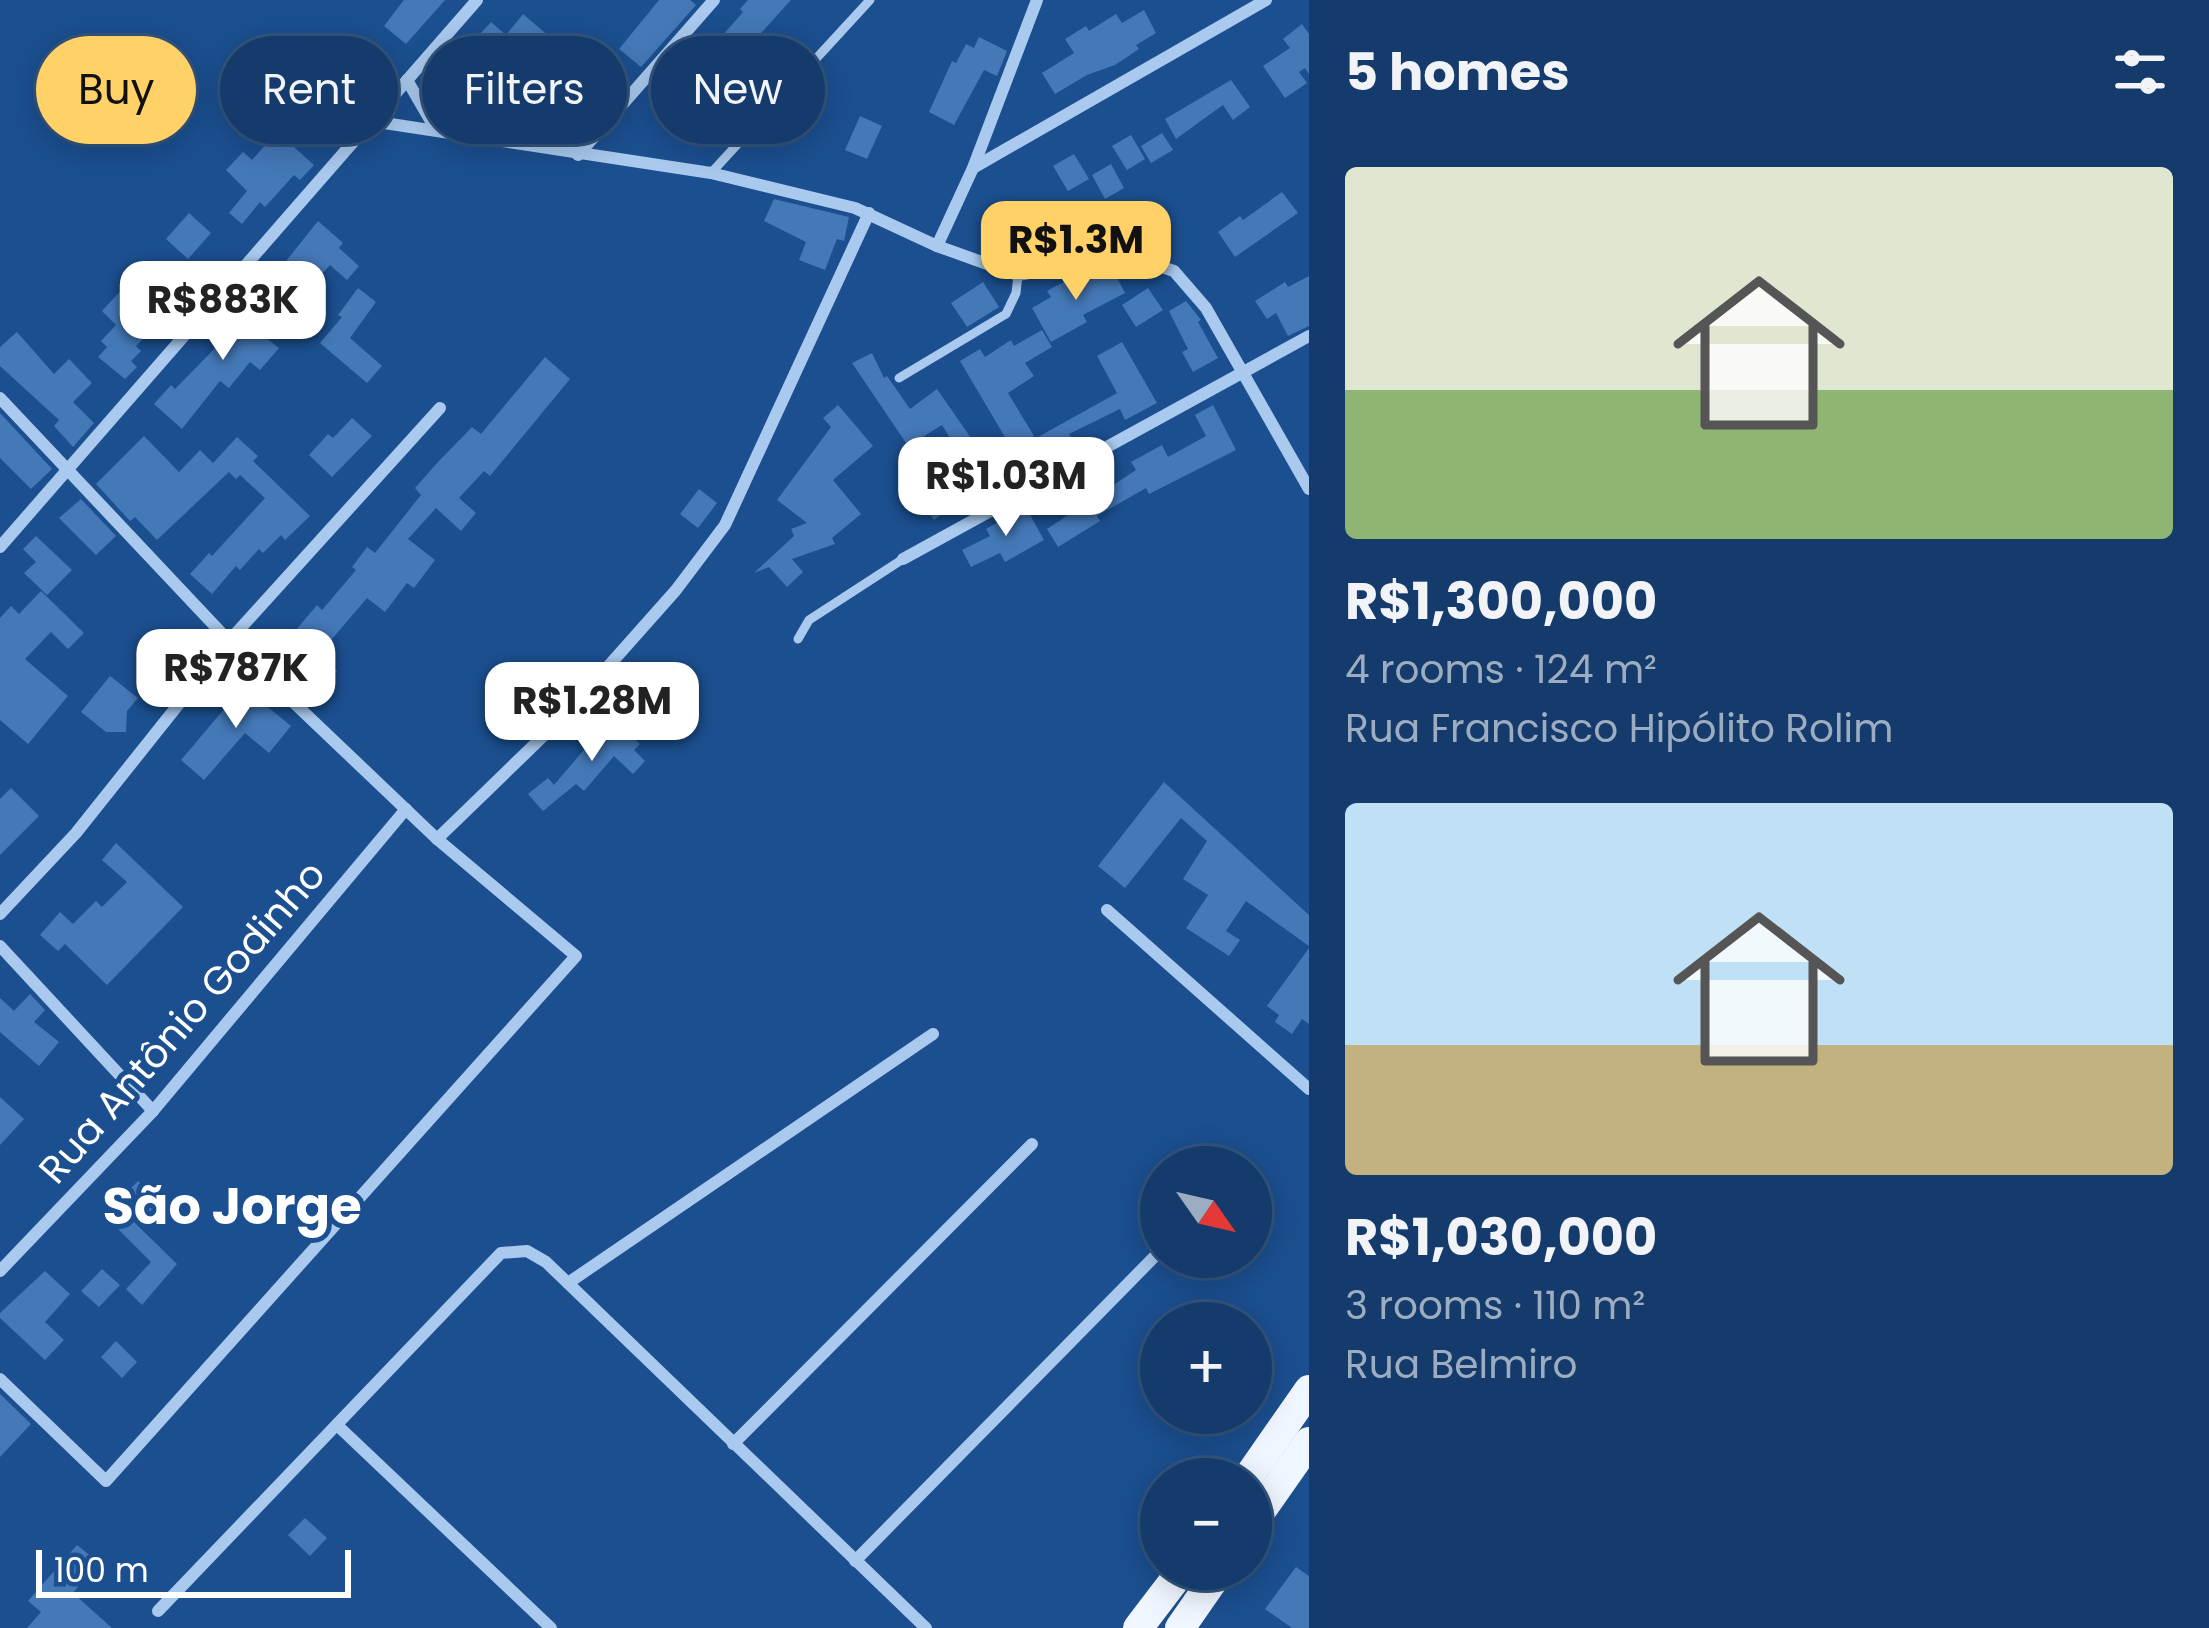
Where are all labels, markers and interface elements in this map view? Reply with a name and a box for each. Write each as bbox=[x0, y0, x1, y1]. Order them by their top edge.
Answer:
chip: Buy bbox=[36, 36, 196, 144]
chip: Rent bbox=[220, 36, 398, 144]
chip: Filters bbox=[422, 36, 627, 144]
chip: New bbox=[651, 36, 825, 144]
text: 5 homes bbox=[1345, 36, 1570, 108]
icon: filters bbox=[2107, 39, 2173, 105]
pin: R$1.3M bbox=[978, 201, 1174, 303]
text: R$1.3M bbox=[1008, 212, 1144, 267]
icon: home bbox=[1651, 245, 1867, 461]
pin: R$883K bbox=[125, 261, 321, 363]
text: R$883K bbox=[147, 272, 299, 327]
pin: R$1.03M bbox=[895, 437, 1117, 539]
text: R$1.03M bbox=[925, 448, 1087, 503]
text: R$1,300,000 bbox=[1345, 565, 1657, 637]
pin: R$787K bbox=[138, 629, 334, 731]
text: R$787K bbox=[163, 640, 309, 695]
text: 4 rooms · 124 m² bbox=[1345, 642, 1657, 697]
pin: R$1.28M bbox=[481, 662, 703, 764]
text: R$1.28M bbox=[512, 673, 672, 728]
text: Rua Francisco Hipólito Rolim bbox=[1345, 701, 1893, 756]
street label: Rua Antônio Godinho bbox=[26, 849, 338, 1195]
icon: home bbox=[1651, 881, 1867, 1097]
north arrow bbox=[1140, 1146, 1272, 1278]
map controls bbox=[1140, 1146, 1272, 1590]
district label: São Jorge bbox=[102, 1170, 362, 1242]
text: R$1,030,000 bbox=[1345, 1201, 1657, 1273]
text: 3 rooms · 110 m² bbox=[1345, 1278, 1645, 1333]
button: + bbox=[1140, 1302, 1272, 1434]
text: Rua Belmiro bbox=[1345, 1337, 1577, 1392]
button: − bbox=[1140, 1458, 1272, 1590]
scale bar bbox=[36, 1544, 351, 1597]
text: 100 m bbox=[54, 1547, 149, 1594]

